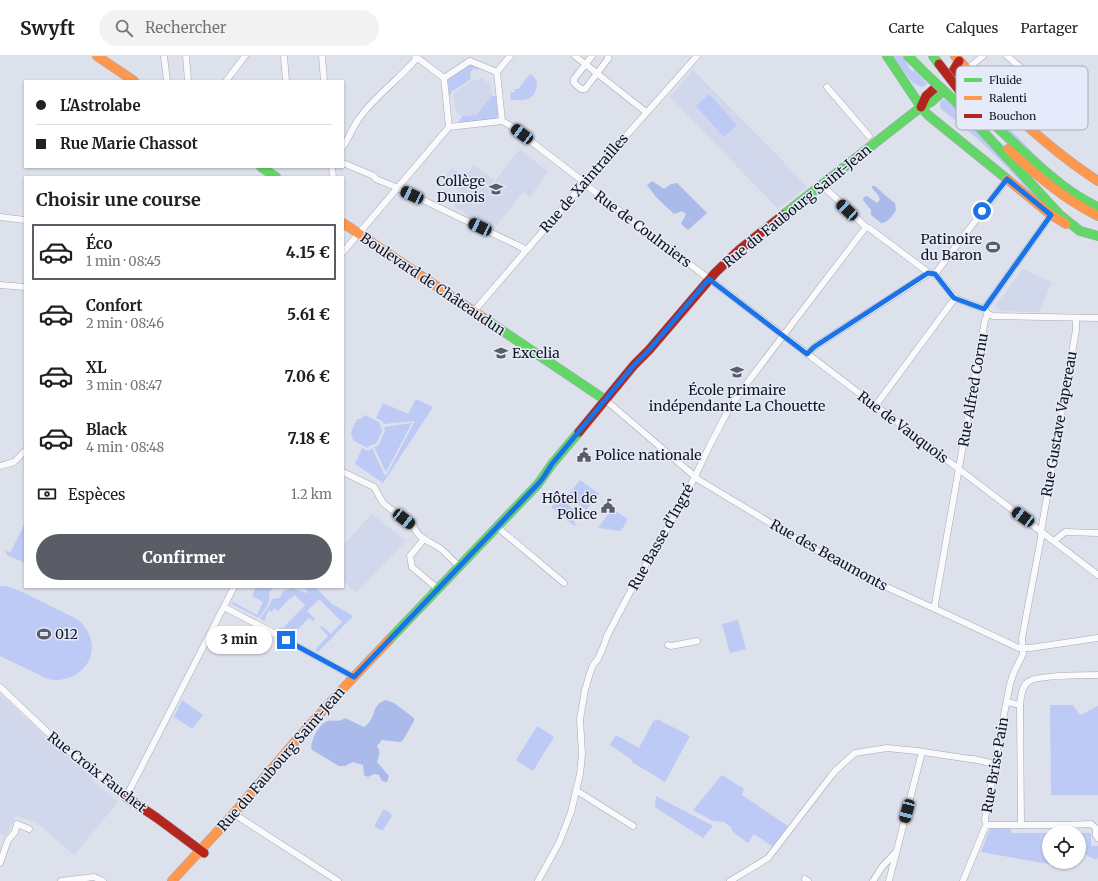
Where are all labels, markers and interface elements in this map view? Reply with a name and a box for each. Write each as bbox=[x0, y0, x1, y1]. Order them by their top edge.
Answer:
search box bbox=[99, 10, 379, 46]
text: Swyft bbox=[20, 16, 75, 40]
icon: search bbox=[113, 17, 135, 39]
text: Rechercher bbox=[145, 18, 227, 37]
text: Carte bbox=[888, 19, 924, 37]
text: Calques bbox=[946, 19, 998, 37]
text: Partager bbox=[1020, 19, 1078, 37]
legend bbox=[956, 66, 1088, 130]
text: Fluide bbox=[989, 73, 1022, 87]
text: Ralenti bbox=[989, 91, 1027, 105]
text: L'Astrolabe bbox=[60, 96, 141, 115]
text: Bouchon bbox=[989, 109, 1037, 123]
car bbox=[509, 122, 535, 146]
street label: Rue de Xaintrailles bbox=[536, 129, 632, 236]
text: Rue Marie Chassot bbox=[60, 134, 198, 153]
street label: Rue du Faubourg Saint-Jean bbox=[719, 141, 875, 271]
place label: Collège Dunois bbox=[436, 172, 485, 206]
school or university icon: Collège Dunois bbox=[488, 181, 504, 197]
car bbox=[399, 184, 425, 206]
street label: Rue de Coulmiers bbox=[591, 187, 695, 271]
text: Choisir une course bbox=[36, 188, 201, 211]
car bbox=[834, 197, 860, 223]
route start bbox=[973, 202, 991, 220]
car bbox=[467, 216, 493, 238]
street label: Boulevard de Châteaudun bbox=[357, 229, 509, 339]
place label: Patinoire du Baron bbox=[921, 230, 982, 264]
icon: car bbox=[38, 234, 74, 270]
text: Éco bbox=[86, 234, 112, 253]
sports icon: Patinoire du Baron bbox=[985, 239, 1001, 255]
text: 4.15 € bbox=[286, 243, 330, 262]
text: 1 min · 08:45 bbox=[86, 253, 161, 270]
icon: car bbox=[38, 296, 74, 332]
text: Confort bbox=[86, 296, 143, 315]
text: 5.61 € bbox=[287, 305, 330, 324]
text: 2 min · 08:46 bbox=[86, 315, 164, 332]
street label: Rue Alfred Cornu bbox=[954, 332, 992, 448]
place label: Excelia bbox=[512, 344, 560, 362]
school or university icon: Excelia bbox=[493, 345, 509, 361]
street label: Rue Gustave Vapereau bbox=[1037, 350, 1081, 498]
icon: car bbox=[38, 358, 74, 394]
text: XL bbox=[86, 358, 107, 377]
school or university icon: École primaire indépendante La Chouette bbox=[729, 364, 745, 380]
text: 7.06 € bbox=[284, 367, 330, 386]
text: 3 min · 08:47 bbox=[86, 377, 162, 394]
place label: École primaire indépendante La Chouette bbox=[649, 381, 825, 415]
street label: Rue de Vauquois bbox=[854, 387, 952, 467]
icon: car bbox=[38, 420, 74, 456]
text: Black bbox=[86, 420, 127, 439]
text: 7.18 € bbox=[287, 429, 330, 448]
text: 4 min · 08:48 bbox=[86, 439, 164, 456]
place label: Police nationale bbox=[595, 446, 702, 464]
public building icon: Police nationale bbox=[576, 447, 592, 463]
street label: Rue Basse d'Ingré bbox=[624, 481, 698, 593]
icon: cash bbox=[36, 483, 58, 505]
text: Espèces bbox=[68, 485, 125, 504]
text: 1.2 km bbox=[291, 486, 332, 503]
place label: Hôtel de Police bbox=[542, 489, 597, 523]
public building icon: Hôtel de Police bbox=[600, 498, 616, 514]
car bbox=[1010, 505, 1036, 529]
car bbox=[391, 507, 417, 531]
street label: Rue des Beaumonts bbox=[767, 515, 891, 595]
button: Confirmer bbox=[36, 534, 332, 580]
place label: 012 bbox=[55, 625, 78, 643]
sports icon: 012 bbox=[36, 626, 52, 642]
callout: 3 min bbox=[206, 626, 272, 654]
text: 3 min bbox=[220, 631, 258, 648]
route end bbox=[277, 631, 295, 649]
street label: Rue du Faubourg Saint-Jean bbox=[213, 683, 349, 835]
street label: Rue Brise Pain bbox=[978, 716, 1012, 814]
street label: Rue Croix Fauchet bbox=[44, 728, 151, 817]
car bbox=[898, 798, 916, 824]
map controls bbox=[1042, 825, 1086, 869]
button: locate bbox=[1042, 825, 1086, 869]

